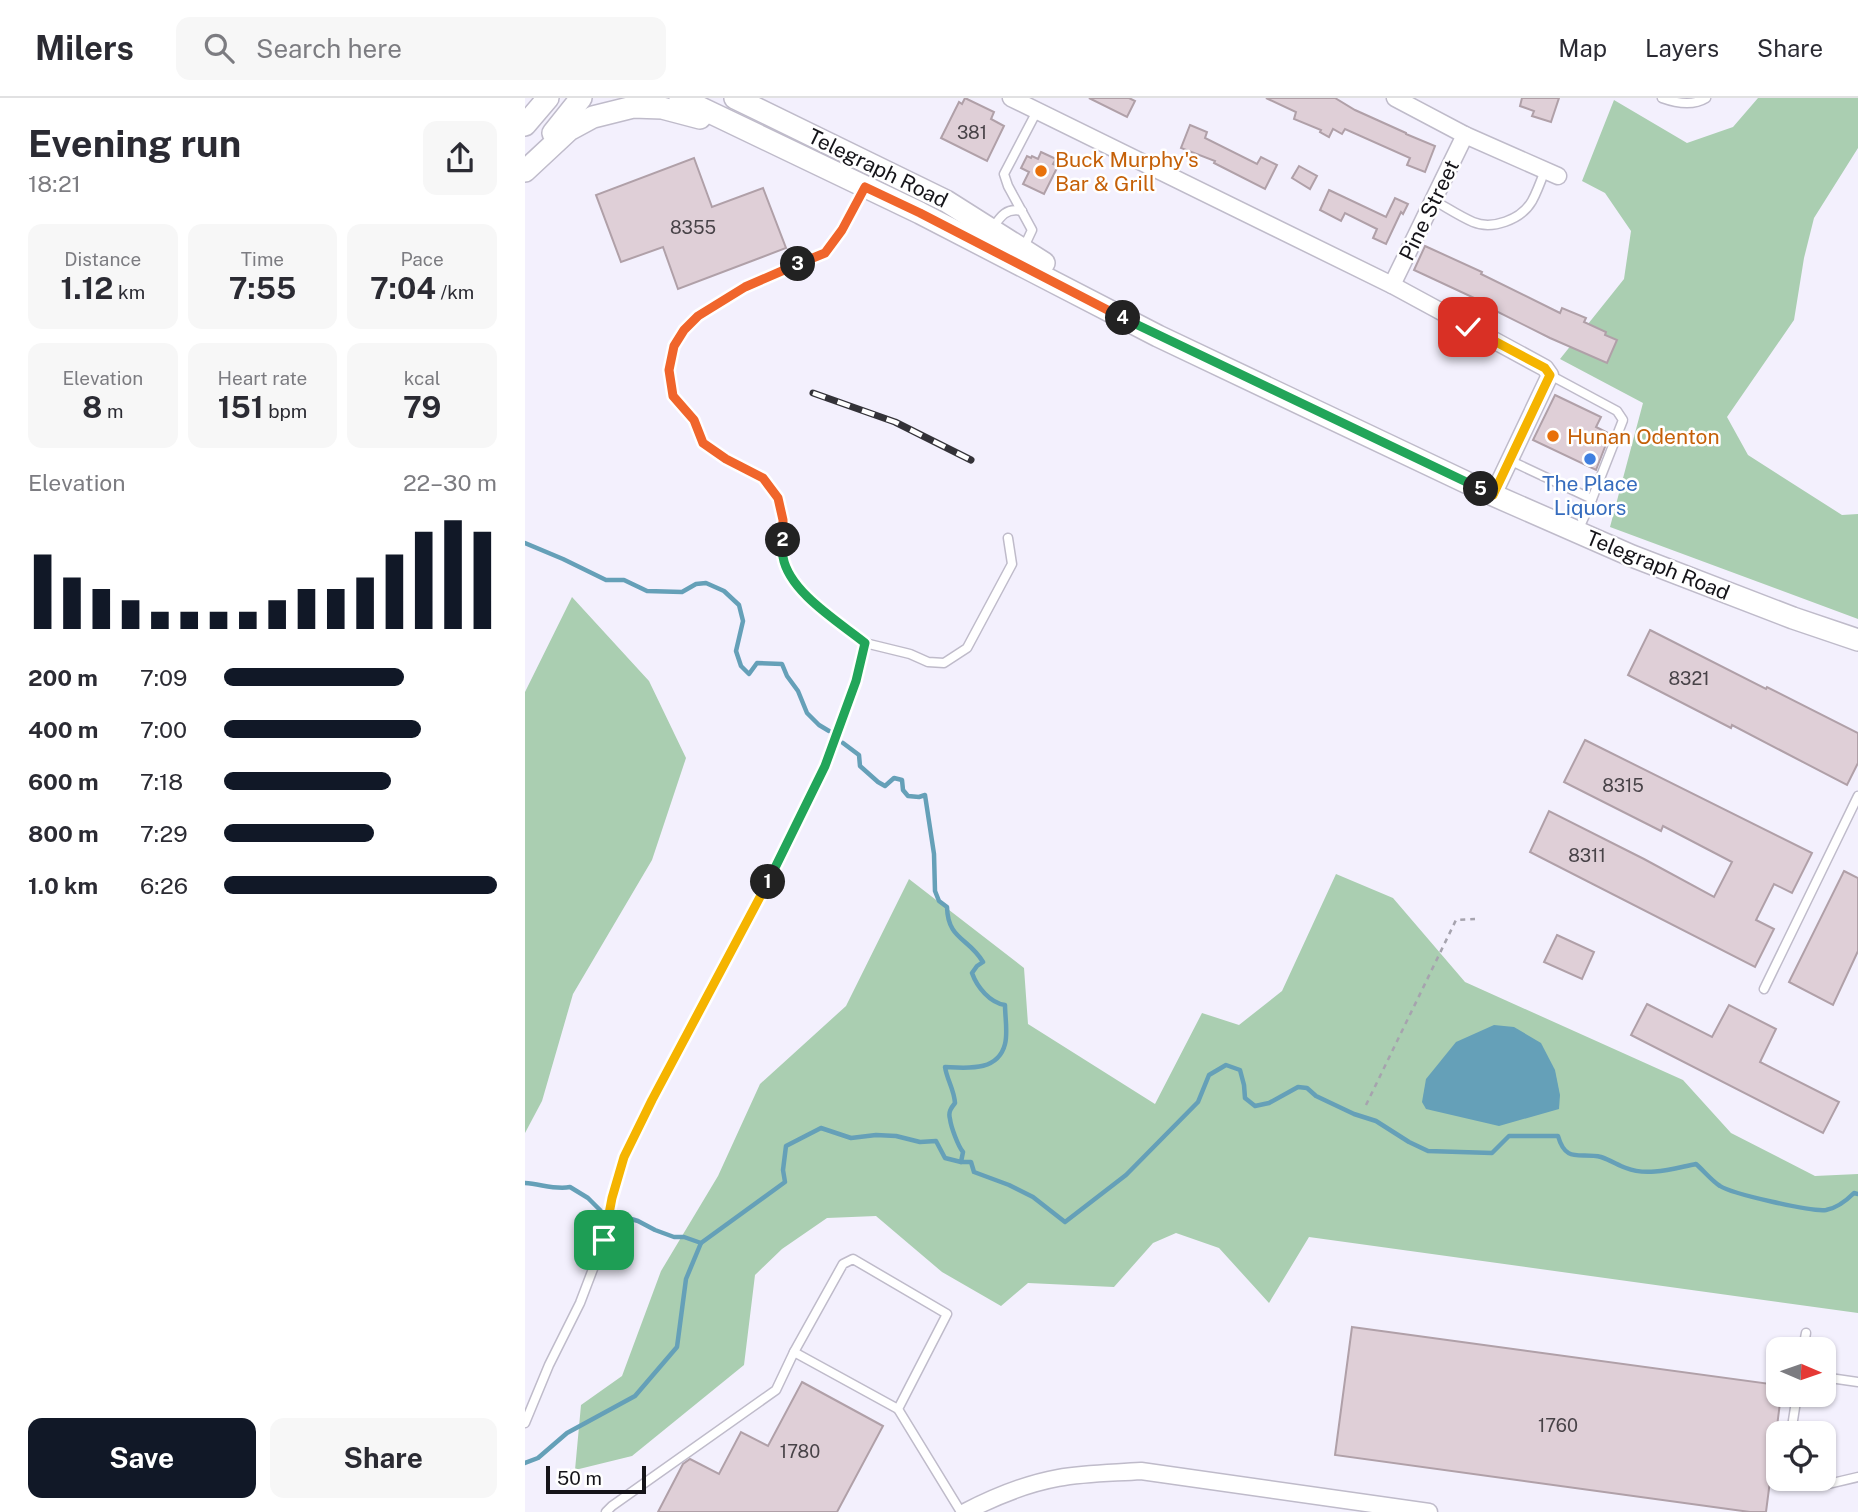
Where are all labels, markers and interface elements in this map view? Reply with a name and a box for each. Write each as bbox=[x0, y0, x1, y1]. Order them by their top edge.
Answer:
search box bbox=[176, 17, 666, 80]
text: Milers bbox=[35, 29, 134, 67]
icon: search bbox=[200, 29, 238, 67]
text: Search here bbox=[256, 33, 402, 64]
text: Map bbox=[1558, 34, 1607, 62]
text: Layers bbox=[1645, 34, 1719, 62]
text: Share bbox=[1757, 34, 1823, 62]
text: Evening run bbox=[28, 121, 241, 166]
button: share bbox=[423, 121, 497, 195]
house number: 381 bbox=[957, 122, 987, 143]
street label: Telegraph Road bbox=[804, 123, 952, 213]
place label: Buck Murphy's Bar & Grill bbox=[1055, 147, 1199, 196]
street label: Pine Street bbox=[1394, 156, 1464, 264]
marker: Buck Murphy's Bar & Grill bbox=[1033, 163, 1049, 179]
text: 18:21 bbox=[28, 170, 81, 197]
house number: 8355 bbox=[670, 217, 716, 238]
pin: 3 bbox=[781, 246, 815, 282]
text: Distance bbox=[64, 248, 141, 270]
text: Time bbox=[241, 248, 284, 270]
text: Pace bbox=[400, 248, 444, 270]
text: 3 bbox=[791, 252, 804, 274]
text: 1.12 bbox=[61, 270, 113, 306]
text: 7:55 bbox=[229, 270, 296, 306]
text: 7:04 bbox=[370, 270, 436, 306]
text: km bbox=[113, 281, 145, 303]
text: /km bbox=[436, 281, 474, 303]
pin bbox=[1438, 297, 1498, 357]
pin: 4 bbox=[1105, 300, 1141, 336]
text: 4 bbox=[1116, 306, 1129, 328]
icon: check bbox=[1449, 308, 1487, 346]
text: Elevation bbox=[63, 367, 143, 389]
text: Heart rate bbox=[218, 367, 307, 389]
text: kcal bbox=[404, 367, 441, 389]
text: 8 bbox=[82, 389, 102, 425]
text: 151 bbox=[218, 389, 264, 425]
text: 79 bbox=[403, 389, 441, 425]
text: m bbox=[102, 400, 123, 422]
text: bpm bbox=[264, 400, 307, 422]
place label: Hunan Odenton bbox=[1567, 424, 1720, 449]
marker: Hunan Odenton bbox=[1545, 428, 1561, 444]
marker: The Place Liquors bbox=[1582, 451, 1598, 467]
text: Elevation bbox=[28, 469, 126, 496]
text: 22–30 m bbox=[403, 469, 497, 496]
place label: The Place Liquors bbox=[1542, 471, 1638, 520]
pin: 5 bbox=[1464, 472, 1499, 506]
text: 5 bbox=[1474, 477, 1487, 499]
pin: 2 bbox=[765, 522, 801, 558]
street label: Telegraph Road bbox=[1583, 525, 1733, 605]
text: 2 bbox=[776, 528, 789, 550]
text: 200 m bbox=[28, 664, 98, 691]
text: 7:09 bbox=[140, 664, 187, 691]
house number: 8321 bbox=[1669, 668, 1709, 689]
text: 400 m bbox=[28, 716, 98, 743]
text: 7:00 bbox=[140, 716, 187, 743]
text: 600 m bbox=[28, 768, 98, 795]
text: 7:18 bbox=[140, 768, 183, 795]
house number: 8315 bbox=[1602, 775, 1644, 796]
text: 800 m bbox=[28, 820, 99, 847]
text: 7:29 bbox=[140, 820, 188, 847]
house number: 8311 bbox=[1568, 845, 1606, 866]
pin: 1 bbox=[751, 864, 785, 900]
text: 1 bbox=[763, 870, 772, 892]
text: 1.0 km bbox=[28, 872, 98, 899]
text: 6:26 bbox=[140, 872, 188, 899]
pin bbox=[574, 1210, 634, 1270]
icon: arrive bbox=[585, 1221, 623, 1259]
north arrow bbox=[1766, 1337, 1836, 1407]
map controls bbox=[1766, 1337, 1836, 1491]
house number: 1760 bbox=[1538, 1415, 1578, 1436]
button: Save bbox=[28, 1418, 256, 1498]
button: Share bbox=[270, 1418, 497, 1498]
button: locate bbox=[1766, 1421, 1836, 1491]
house number: 1780 bbox=[780, 1441, 820, 1462]
scale bar bbox=[546, 1463, 646, 1495]
text: 50 m bbox=[557, 1467, 602, 1489]

